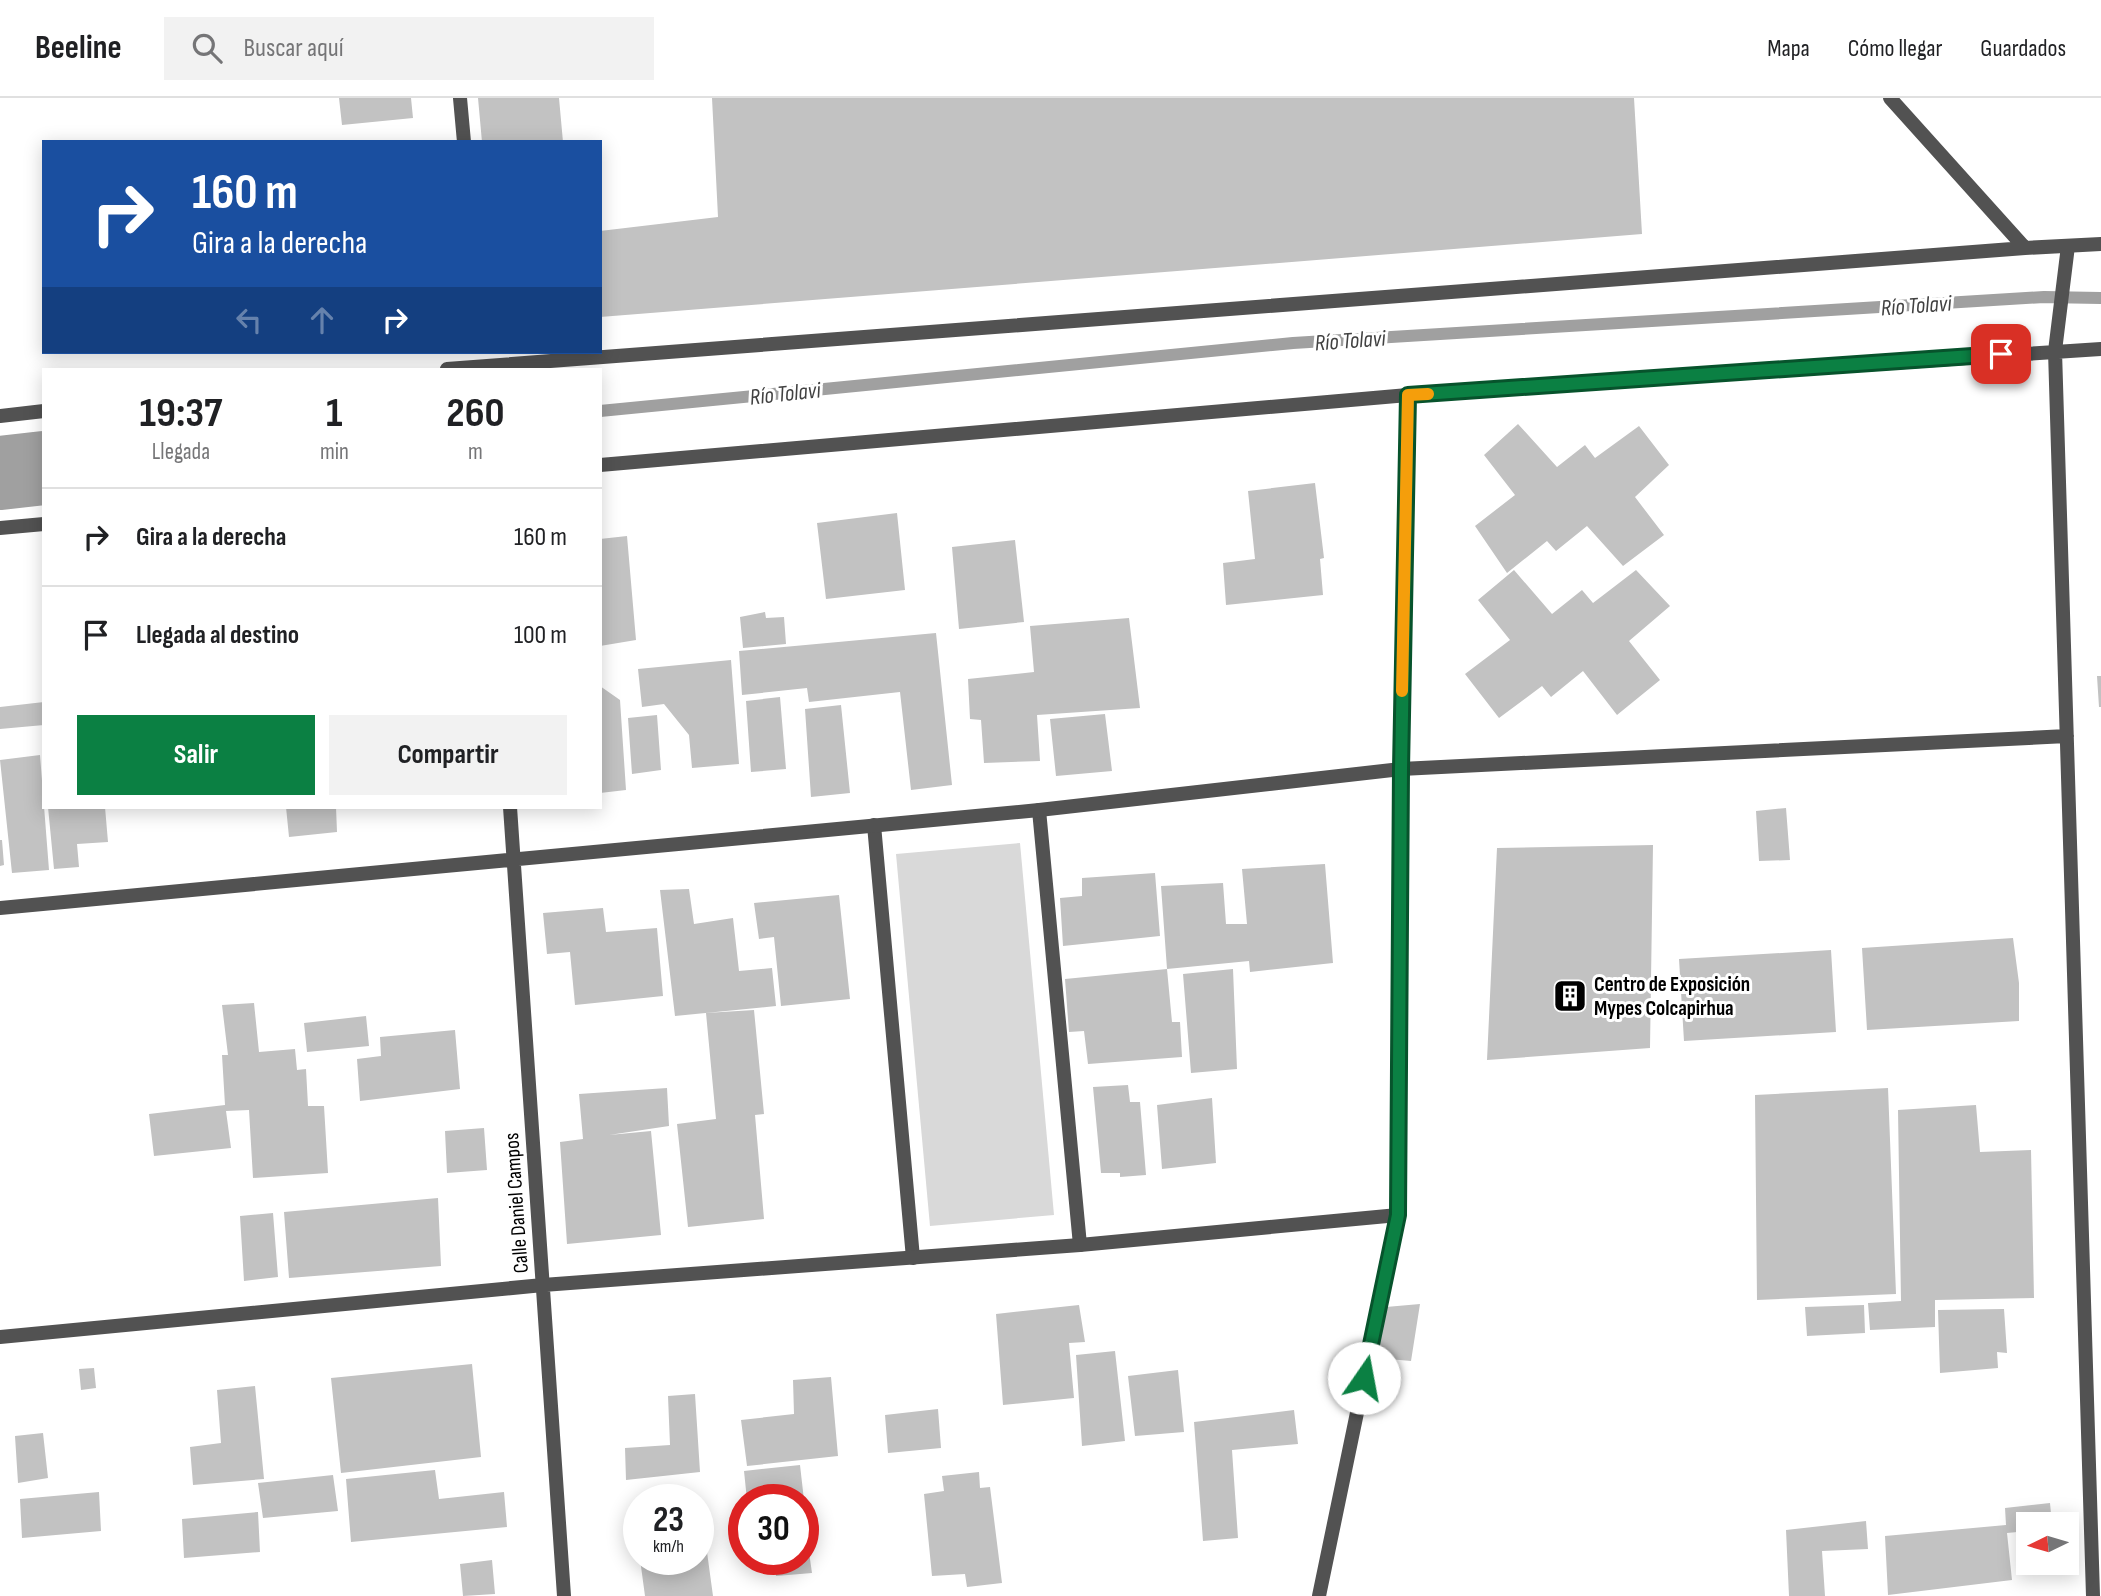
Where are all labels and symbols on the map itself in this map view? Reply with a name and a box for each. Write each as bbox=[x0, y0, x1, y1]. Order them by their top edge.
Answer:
water label: Río Tolavi bbox=[1880, 290, 1953, 322]
pin bbox=[1971, 324, 2031, 384]
water label: Río Tolavi bbox=[1314, 325, 1387, 357]
water label: Río Tolavi bbox=[748, 376, 823, 412]
place label: Centro de Exposición Mypes Colcapirhua bbox=[1594, 972, 1750, 1021]
building icon: Centro de Exposición Mypes Colcapirhua bbox=[1551, 977, 1589, 1015]
street label: Calle Daniel Campos bbox=[499, 1132, 534, 1274]
position arrow bbox=[1327, 1341, 1401, 1415]
speed limit sign: 30 bbox=[728, 1484, 819, 1575]
north arrow bbox=[2016, 1512, 2079, 1575]

